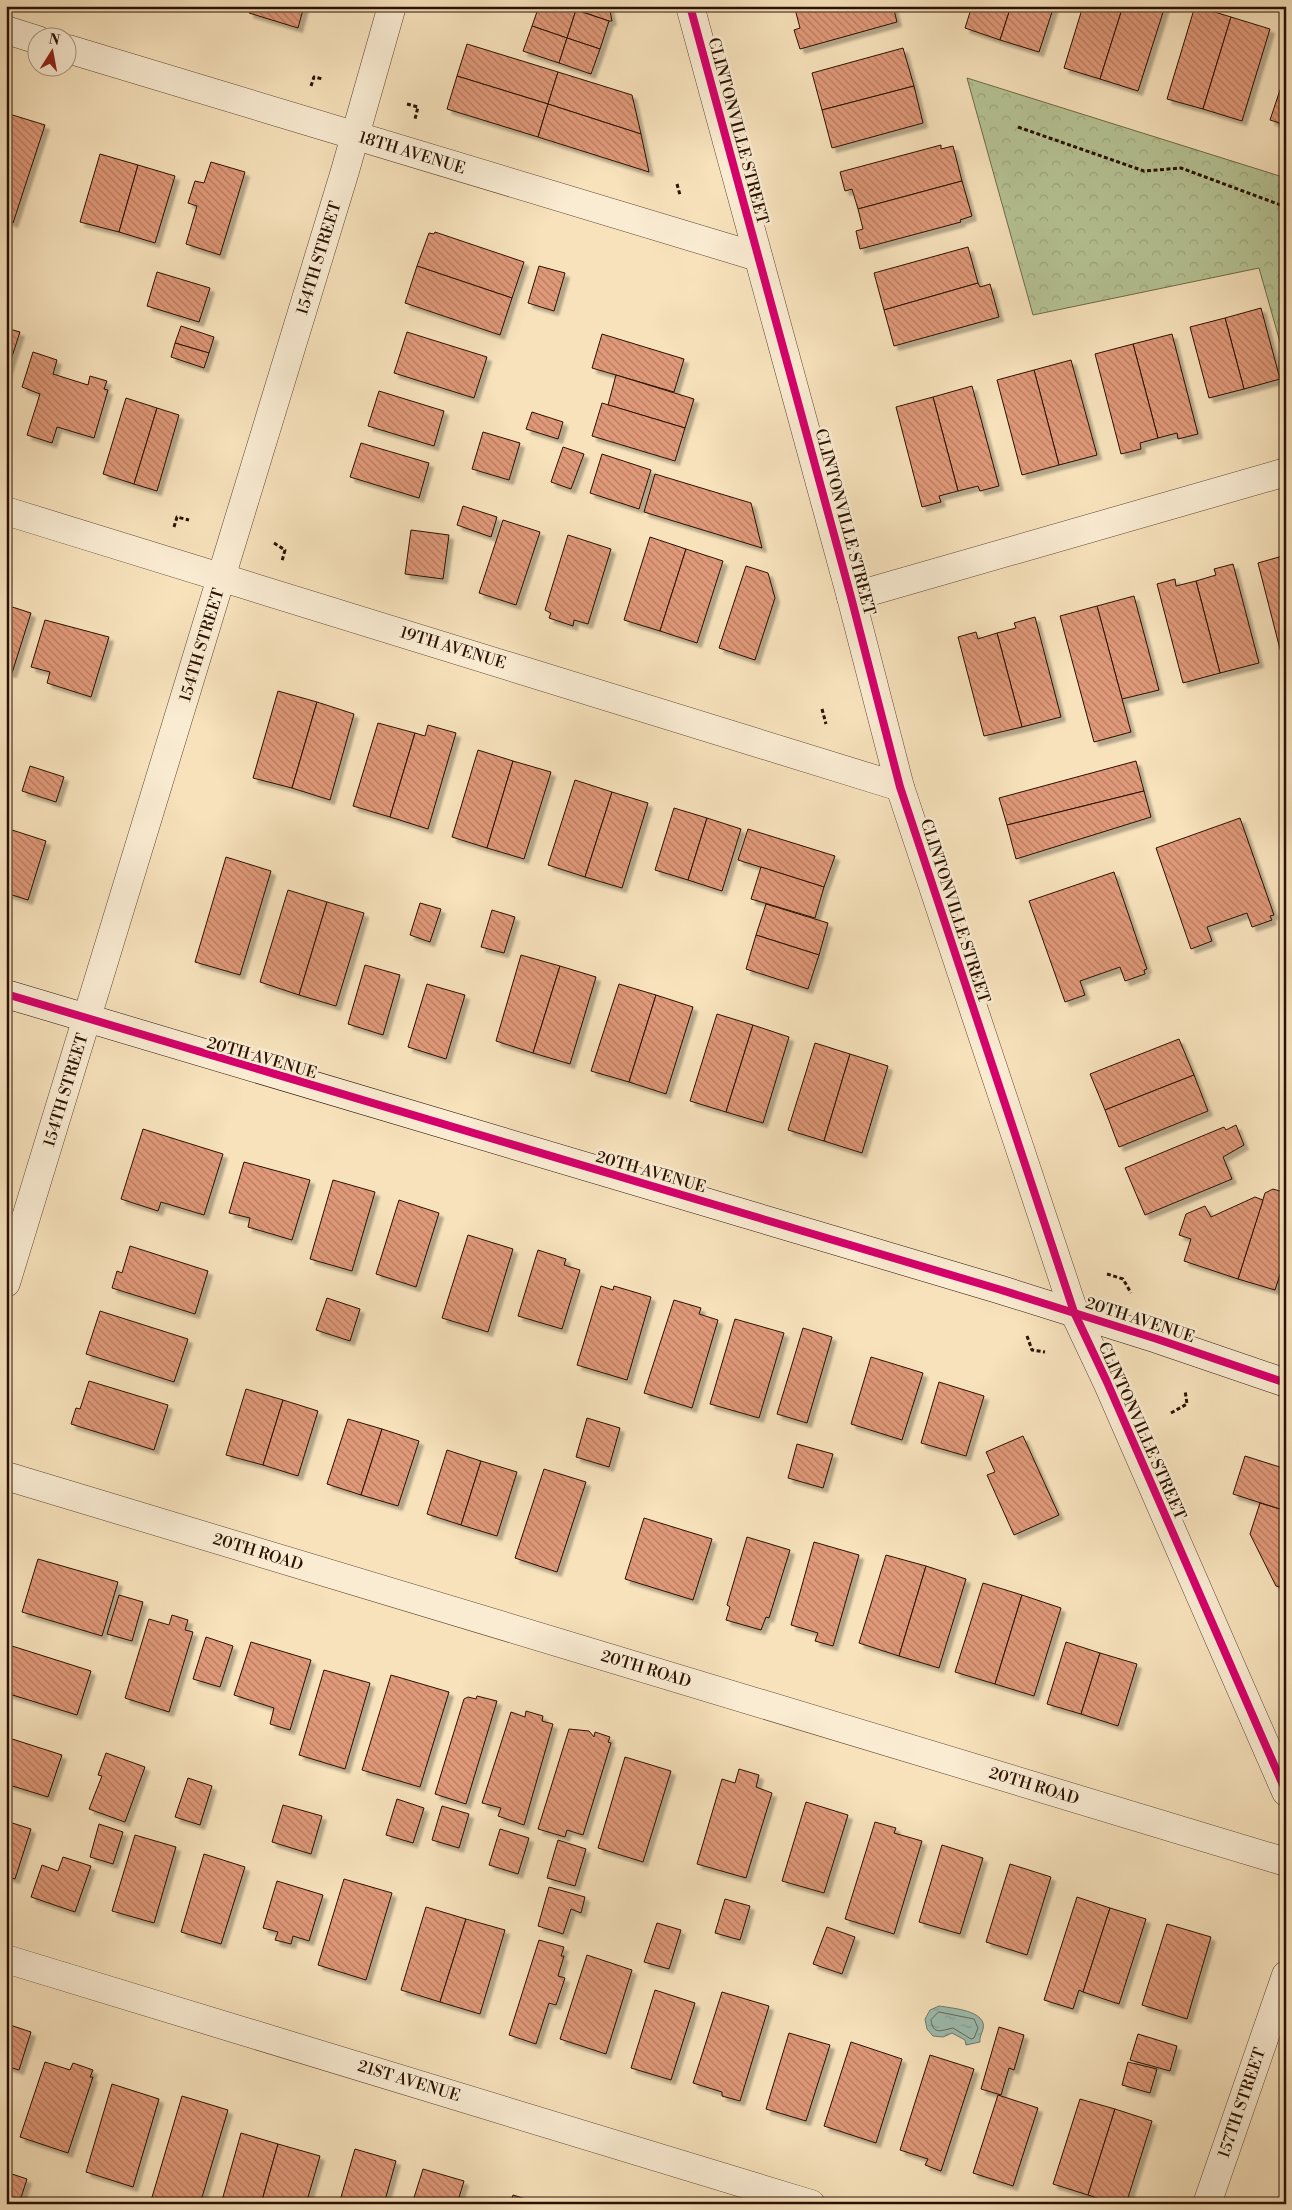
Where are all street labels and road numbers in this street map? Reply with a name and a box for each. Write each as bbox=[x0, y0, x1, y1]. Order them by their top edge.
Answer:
street label: CLINTONVILLE STREET bbox=[703, 35, 773, 227]
street label: 18TH AVENUE bbox=[356, 127, 468, 179]
street label: 154TH STREET bbox=[292, 199, 346, 317]
street label: CLINTONVILLE STREET bbox=[810, 426, 880, 618]
street label: 154TH STREET bbox=[175, 586, 229, 704]
street label: 19TH AVENUE bbox=[398, 622, 508, 674]
street label: CLINTONVILLE STREET bbox=[916, 816, 994, 1006]
street label: 154TH STREET bbox=[39, 1031, 93, 1149]
street label: 20TH AVENUE bbox=[205, 1033, 319, 1083]
street label: 20TH AVENUE bbox=[594, 1147, 708, 1197]
street label: 20TH AVENUE bbox=[1083, 1293, 1197, 1347]
street label: CLINTONVILLE STREET bbox=[1094, 1339, 1190, 1523]
street label: 20TH ROAD bbox=[211, 1529, 305, 1575]
street label: 20TH ROAD bbox=[599, 1646, 693, 1692]
street label: 20TH ROAD bbox=[987, 1763, 1081, 1809]
street label: 157TH STREET bbox=[1214, 2045, 1270, 2161]
street label: 21ST AVENUE bbox=[355, 2056, 463, 2106]

